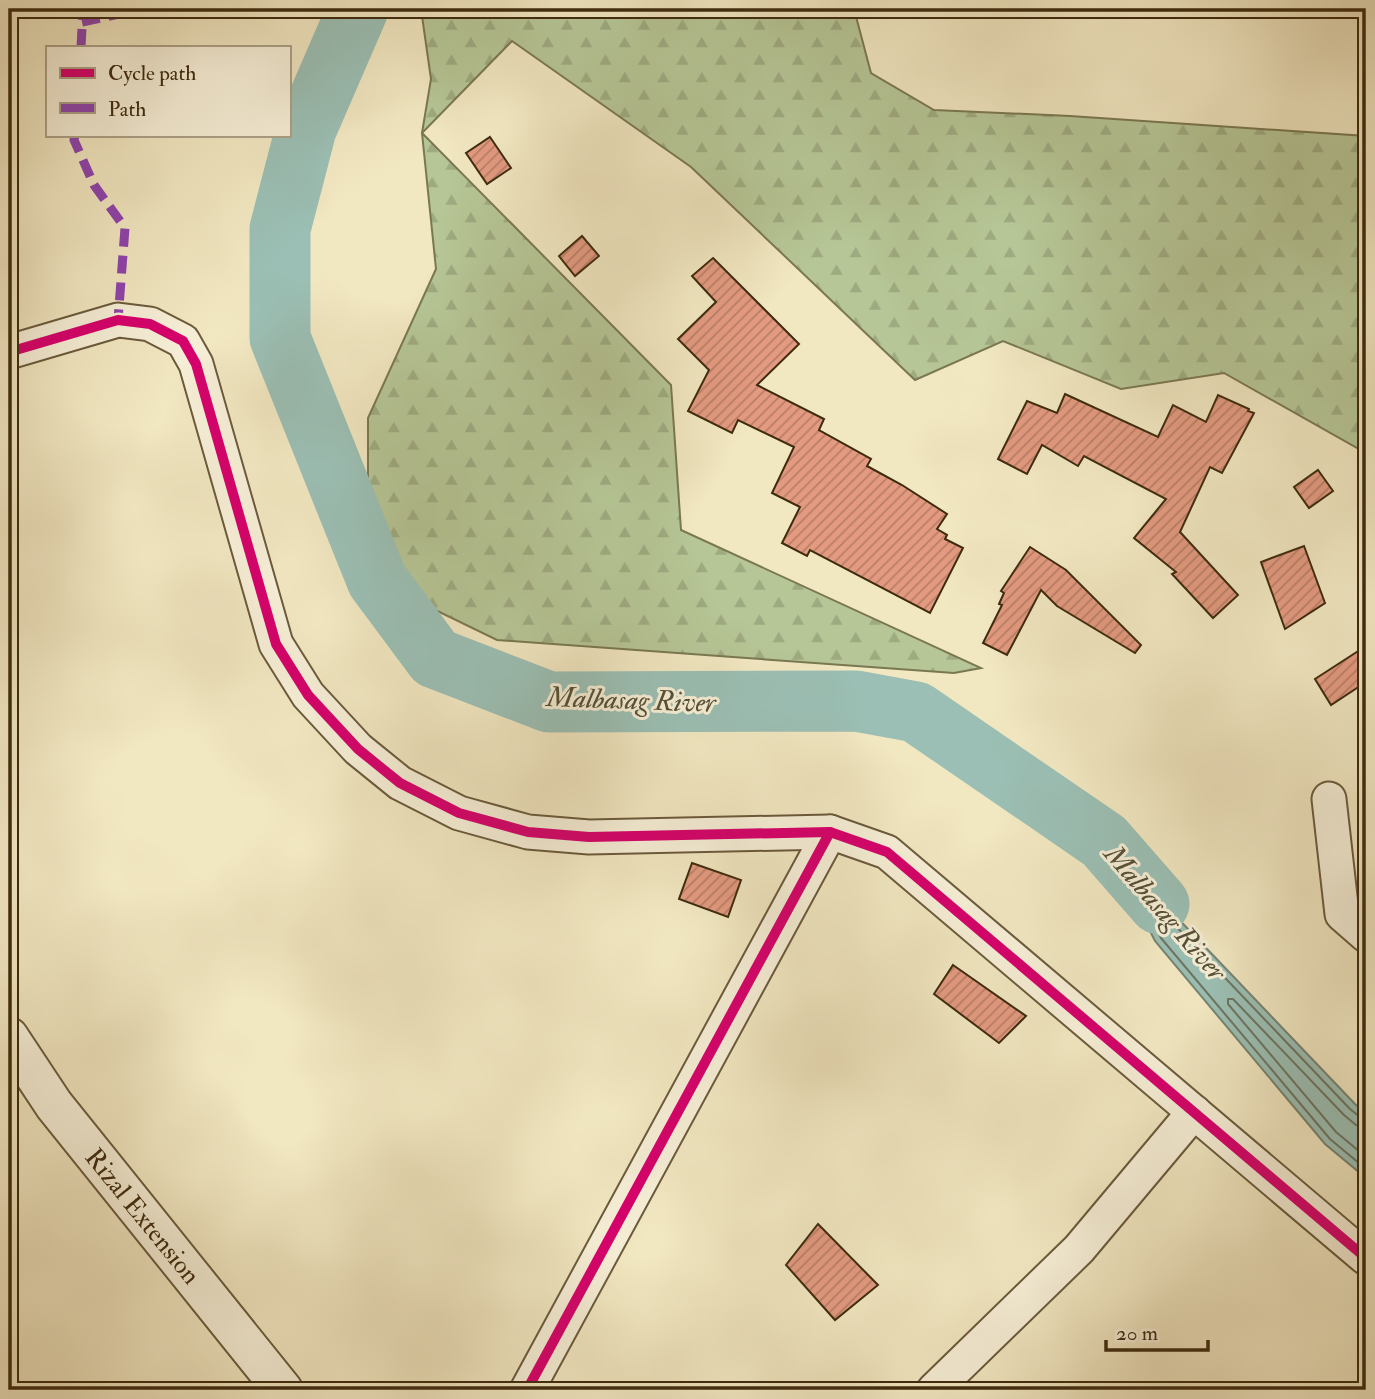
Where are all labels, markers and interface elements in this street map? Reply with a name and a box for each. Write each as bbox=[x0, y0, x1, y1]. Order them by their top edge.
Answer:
legend bbox=[46, 46, 290, 136]
text: Cycle path bbox=[108, 60, 196, 87]
text: Path bbox=[108, 96, 146, 123]
water label: Malbasag River bbox=[544, 680, 718, 721]
water label: Malbasag River bbox=[1095, 836, 1235, 989]
street label: Rizal Extension bbox=[78, 1142, 207, 1291]
scale bar bbox=[1106, 1308, 1207, 1352]
text: 20 m bbox=[1116, 1320, 1158, 1347]

